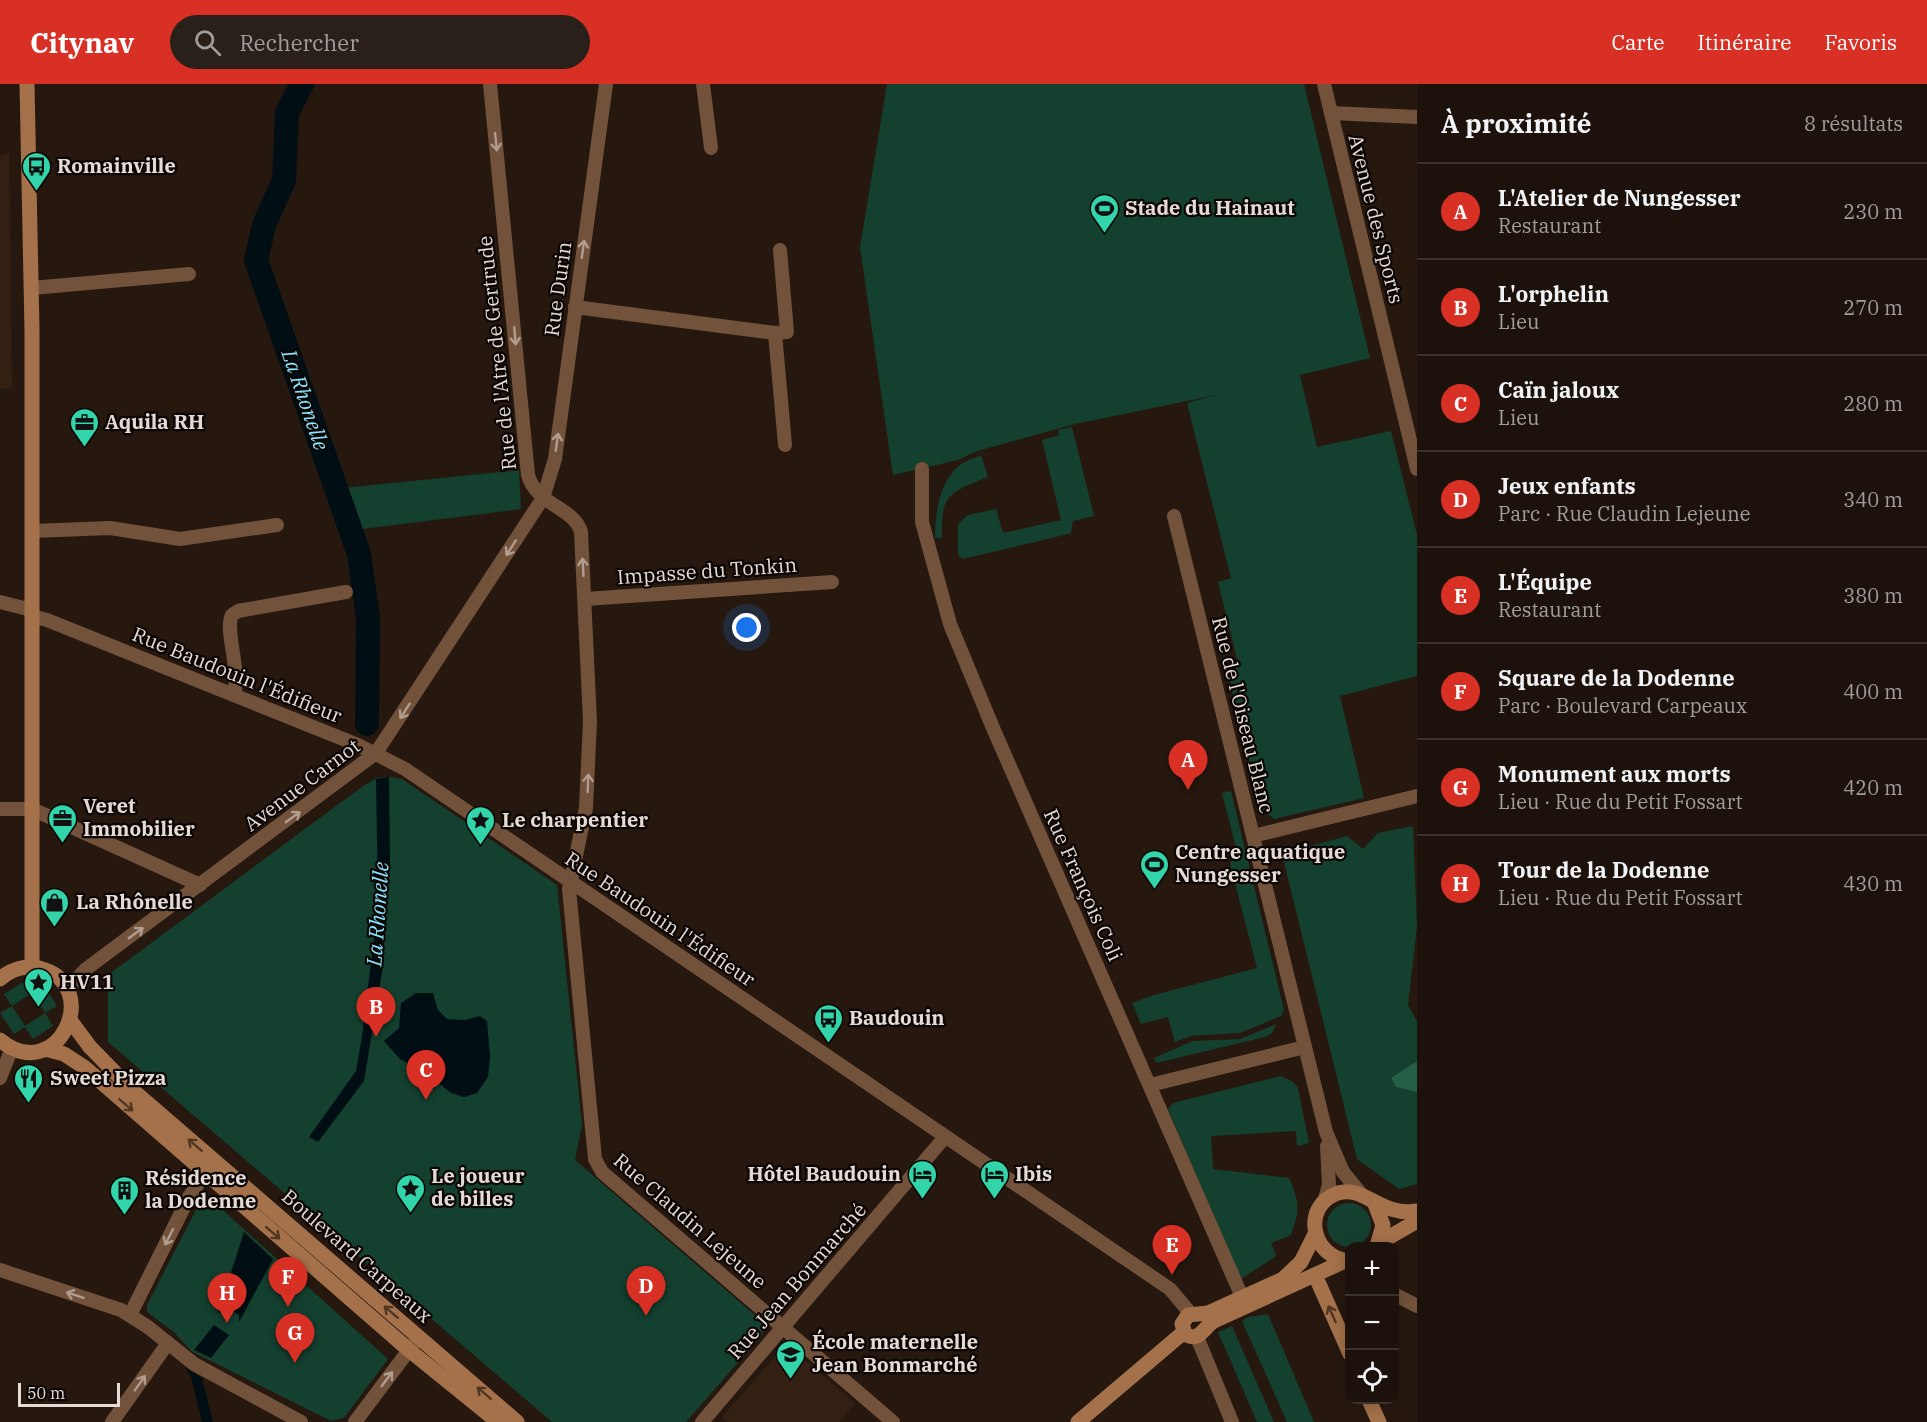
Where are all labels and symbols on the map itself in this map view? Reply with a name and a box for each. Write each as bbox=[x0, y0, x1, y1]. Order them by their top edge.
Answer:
street label: Avenue des Sports bbox=[1342, 131, 1411, 306]
one-way arrow bbox=[491, 132, 502, 152]
bus stop icon: Romainville bbox=[20, 150, 52, 192]
place label: Romainville bbox=[57, 152, 176, 179]
sports icon: Stade du Hainaut bbox=[1088, 192, 1120, 234]
place label: Stade du Hainaut bbox=[1125, 194, 1295, 221]
street label: Rue de l'Atre de Gertrude bbox=[471, 234, 522, 472]
one-way arrow bbox=[578, 239, 589, 259]
street label: Rue Durin bbox=[537, 240, 578, 338]
one-way arrow bbox=[510, 326, 521, 346]
water label: La Rhonelle bbox=[275, 345, 336, 454]
office icon: Aquila RH bbox=[68, 406, 100, 448]
place label: Aquila RH bbox=[105, 408, 204, 435]
one-way arrow bbox=[552, 433, 563, 452]
one-way arrow bbox=[505, 539, 518, 556]
street label: Impasse du Tonkin bbox=[616, 551, 798, 590]
one-way arrow bbox=[577, 557, 588, 577]
your location bbox=[732, 613, 761, 642]
street label: Rue de l'Oiseau Blanc bbox=[1206, 614, 1281, 816]
street label: Rue Baudouin l'Édifieur bbox=[128, 620, 346, 729]
one-way arrow bbox=[399, 703, 412, 720]
street label: Avenue Carnot bbox=[238, 732, 365, 837]
pin: A bbox=[1168, 740, 1208, 790]
one-way arrow bbox=[582, 773, 593, 793]
place label: Veret Immobilier bbox=[83, 792, 195, 842]
office icon: Veret Immobilier bbox=[46, 802, 78, 844]
place icon: Le charpentier bbox=[465, 804, 497, 846]
street label: Rue François Coli bbox=[1038, 804, 1129, 965]
place label: Le charpentier bbox=[502, 806, 648, 833]
one-way arrow bbox=[285, 811, 301, 823]
place label: Centre aquatique Nungesser bbox=[1175, 838, 1345, 888]
street label: Rue Baudouin l'Édifieur bbox=[560, 845, 761, 992]
sports icon: Centre aquatique Nungesser bbox=[1138, 848, 1170, 890]
water label: La Rhonelle bbox=[359, 860, 395, 968]
shop icon: La Rhônelle bbox=[39, 886, 71, 928]
place label: La Rhônelle bbox=[76, 888, 193, 915]
one-way arrow bbox=[128, 926, 144, 939]
place icon: HV11 bbox=[23, 966, 55, 1008]
place label: HV11 bbox=[60, 968, 114, 995]
pin: B bbox=[356, 988, 395, 1037]
bus stop icon: Baudouin bbox=[812, 1002, 844, 1044]
place label: Baudouin bbox=[849, 1004, 945, 1031]
pin: C bbox=[406, 1050, 446, 1100]
restaurant icon: Sweet Pizza bbox=[13, 1062, 45, 1104]
place label: Sweet Pizza bbox=[50, 1064, 166, 1091]
one-way arrow bbox=[118, 1098, 134, 1111]
one-way arrow bbox=[187, 1138, 203, 1151]
street label: Rue Claudin Lejeune bbox=[608, 1147, 773, 1295]
hotel icon: Hôtel Baudouin bbox=[906, 1158, 938, 1200]
hotel icon: Ibis bbox=[978, 1158, 1010, 1200]
place label: Hôtel Baudouin bbox=[748, 1160, 901, 1187]
place label: Ibis bbox=[1015, 1160, 1052, 1187]
place label: Le joueur de billes bbox=[431, 1162, 525, 1212]
place label: Résidence la Dodenne bbox=[145, 1164, 256, 1214]
place icon: Le joueur de billes bbox=[394, 1172, 426, 1214]
building icon: Résidence la Dodenne bbox=[108, 1174, 140, 1216]
street label: Boulevard Carpeaux bbox=[276, 1183, 438, 1329]
street label: Rue Jean Bonmarché bbox=[721, 1197, 872, 1365]
one-way arrow bbox=[265, 1226, 280, 1240]
pin: E bbox=[1152, 1226, 1192, 1275]
one-way arrow bbox=[163, 1227, 174, 1245]
pin: F bbox=[268, 1258, 308, 1307]
pin: D bbox=[626, 1266, 666, 1316]
pin: H bbox=[208, 1274, 246, 1323]
one-way arrow bbox=[66, 1289, 85, 1300]
one-way arrow bbox=[383, 1306, 399, 1319]
one-way arrow bbox=[1326, 1306, 1338, 1324]
pin: G bbox=[276, 1314, 314, 1363]
place label: École maternelle Jean Bonmarché bbox=[812, 1328, 978, 1378]
school or university icon: École maternelle Jean Bonmarché bbox=[775, 1338, 807, 1380]
one-way arrow bbox=[380, 1372, 393, 1388]
one-way arrow bbox=[134, 1375, 146, 1391]
scale bar bbox=[18, 1380, 120, 1408]
one-way arrow bbox=[477, 1386, 492, 1400]

